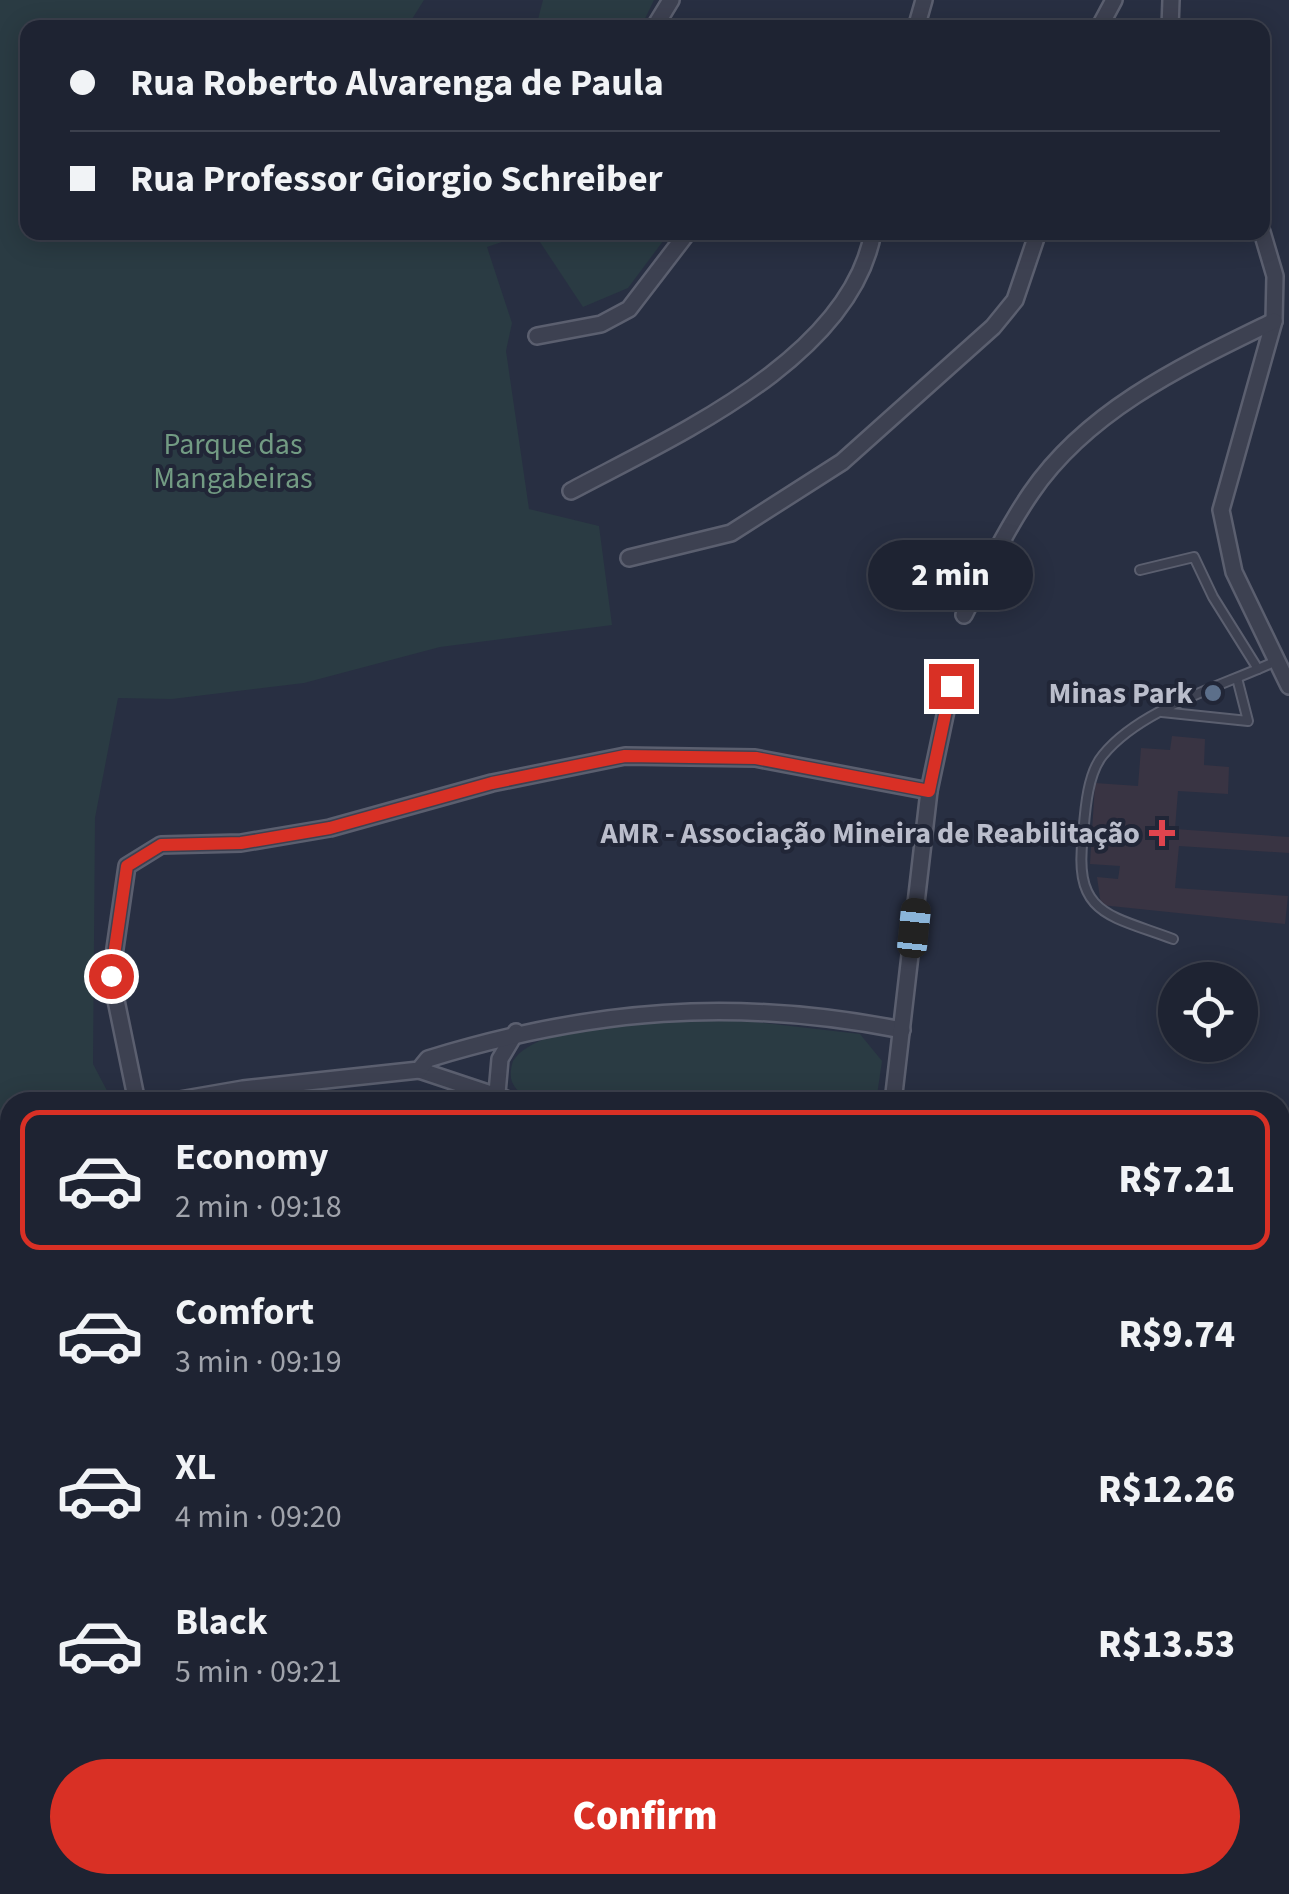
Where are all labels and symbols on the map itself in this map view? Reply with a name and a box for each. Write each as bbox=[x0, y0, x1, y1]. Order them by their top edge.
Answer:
park label: Parque das Mangabeiras bbox=[153, 423, 313, 500]
callout: 2 min bbox=[868, 541, 1034, 611]
route end bbox=[929, 664, 974, 709]
place label: Minas Park bbox=[1049, 672, 1194, 715]
marker: Minas Park bbox=[1202, 682, 1224, 704]
place label: AMR - Associação Mineira de Reabilitação bbox=[599, 812, 1140, 855]
marker: AMR - Associação Mineira de Reabilitação bbox=[1149, 820, 1175, 846]
car bbox=[896, 897, 932, 959]
route start bbox=[89, 954, 134, 999]

